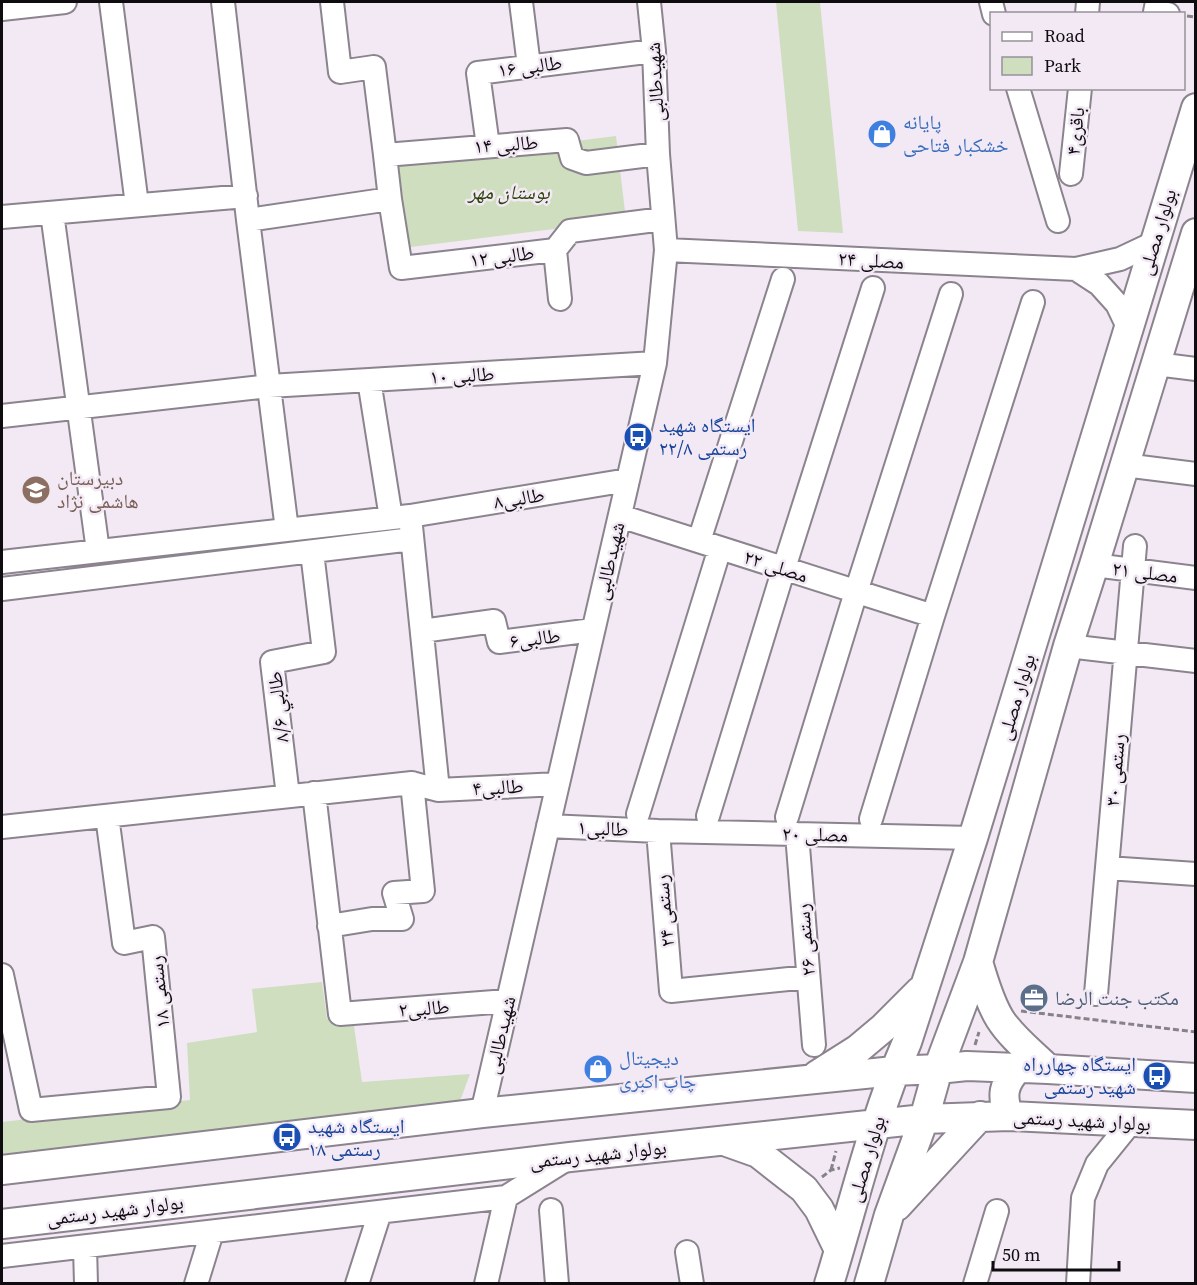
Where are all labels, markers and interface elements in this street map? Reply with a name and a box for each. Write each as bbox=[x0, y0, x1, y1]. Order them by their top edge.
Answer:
legend bbox=[990, 12, 1185, 90]
text: Road bbox=[1044, 23, 1085, 48]
street label: شهیدطالبی bbox=[639, 42, 671, 122]
street label: طالبی ۱۶ bbox=[496, 48, 564, 84]
text: Park bbox=[1044, 53, 1081, 78]
street label: باقری۴ bbox=[1059, 105, 1091, 157]
place label: پایانه خشکبار فتاحی bbox=[903, 108, 1009, 159]
shop icon: پایانه خشکبار فتاحی bbox=[866, 118, 898, 150]
street label: طالبی ۱۴ bbox=[473, 128, 539, 160]
park label: بوستان مهر bbox=[466, 178, 550, 206]
street label: بولوار مصلی bbox=[1131, 185, 1183, 279]
street label: طالبی ۱۲ bbox=[468, 238, 536, 274]
street label: مصلی ۲۴ bbox=[837, 244, 905, 276]
street label: طالبی ۱۰ bbox=[429, 359, 495, 391]
place label: ایستگاه شهید رستمی ۲۲/۸ bbox=[659, 411, 756, 462]
bus stop icon: ایستگاه شهید رستمی ۲۲/۸ bbox=[622, 421, 654, 453]
place label: دبیرستان هاشمی نژاد bbox=[57, 464, 139, 515]
school or university icon: دبیرستان هاشمی نژاد bbox=[20, 474, 52, 506]
street label: طالبی۸ bbox=[492, 480, 546, 516]
street label: شهیدطالبی bbox=[586, 519, 632, 603]
street label: مصلی ۲۲ bbox=[740, 542, 812, 590]
street label: مصلی ۲۱ bbox=[1111, 554, 1179, 590]
street label: طالبی۶ bbox=[508, 621, 562, 655]
street label: بولوار مصلی bbox=[990, 650, 1042, 744]
street label: طالبي ۸/۶ bbox=[260, 670, 298, 744]
street label: رستمی ۳۰ bbox=[1098, 733, 1132, 807]
street label: طالبی۴ bbox=[472, 772, 524, 802]
street label: طالبی۱ bbox=[577, 813, 629, 843]
street label: مصلی ۲۰ bbox=[782, 819, 848, 849]
street label: رستمی ۲۴ bbox=[647, 874, 681, 948]
street label: رستمی ۲۶ bbox=[788, 903, 822, 977]
street label: رستمی ۱۸ bbox=[141, 954, 177, 1030]
office icon: مكتب جنت الرضا bbox=[1018, 982, 1050, 1014]
place label: مكتب جنت الرضا bbox=[1055, 984, 1179, 1012]
street label: طالبی۲ bbox=[398, 992, 450, 1024]
street label: شهیدطالبی bbox=[477, 993, 523, 1077]
place label: دیجیتال چاپ اکبری bbox=[619, 1044, 696, 1095]
place label: ایستگاه چهارراه شهید رستمی bbox=[1023, 1050, 1136, 1101]
shop icon: دیجیتال چاپ اکبری bbox=[582, 1053, 614, 1085]
bus stop icon: ایستگاه چهارراه شهید رستمی bbox=[1141, 1060, 1173, 1092]
street label: بولوار شهید رستمی bbox=[1012, 1102, 1152, 1138]
place label: ایستگاه شهید رستمی ۱۸ bbox=[308, 1112, 405, 1163]
street label: بولوار مصلی bbox=[840, 1112, 892, 1206]
bus stop icon: ایستگاه شهید رستمی ۱۸ bbox=[271, 1121, 303, 1153]
street label: بولوار شهید رستمی bbox=[528, 1133, 668, 1175]
street label: بولوار شهید رستمی bbox=[45, 1188, 185, 1232]
scale bar bbox=[993, 1234, 1119, 1272]
text: 50 m bbox=[1002, 1242, 1040, 1267]

